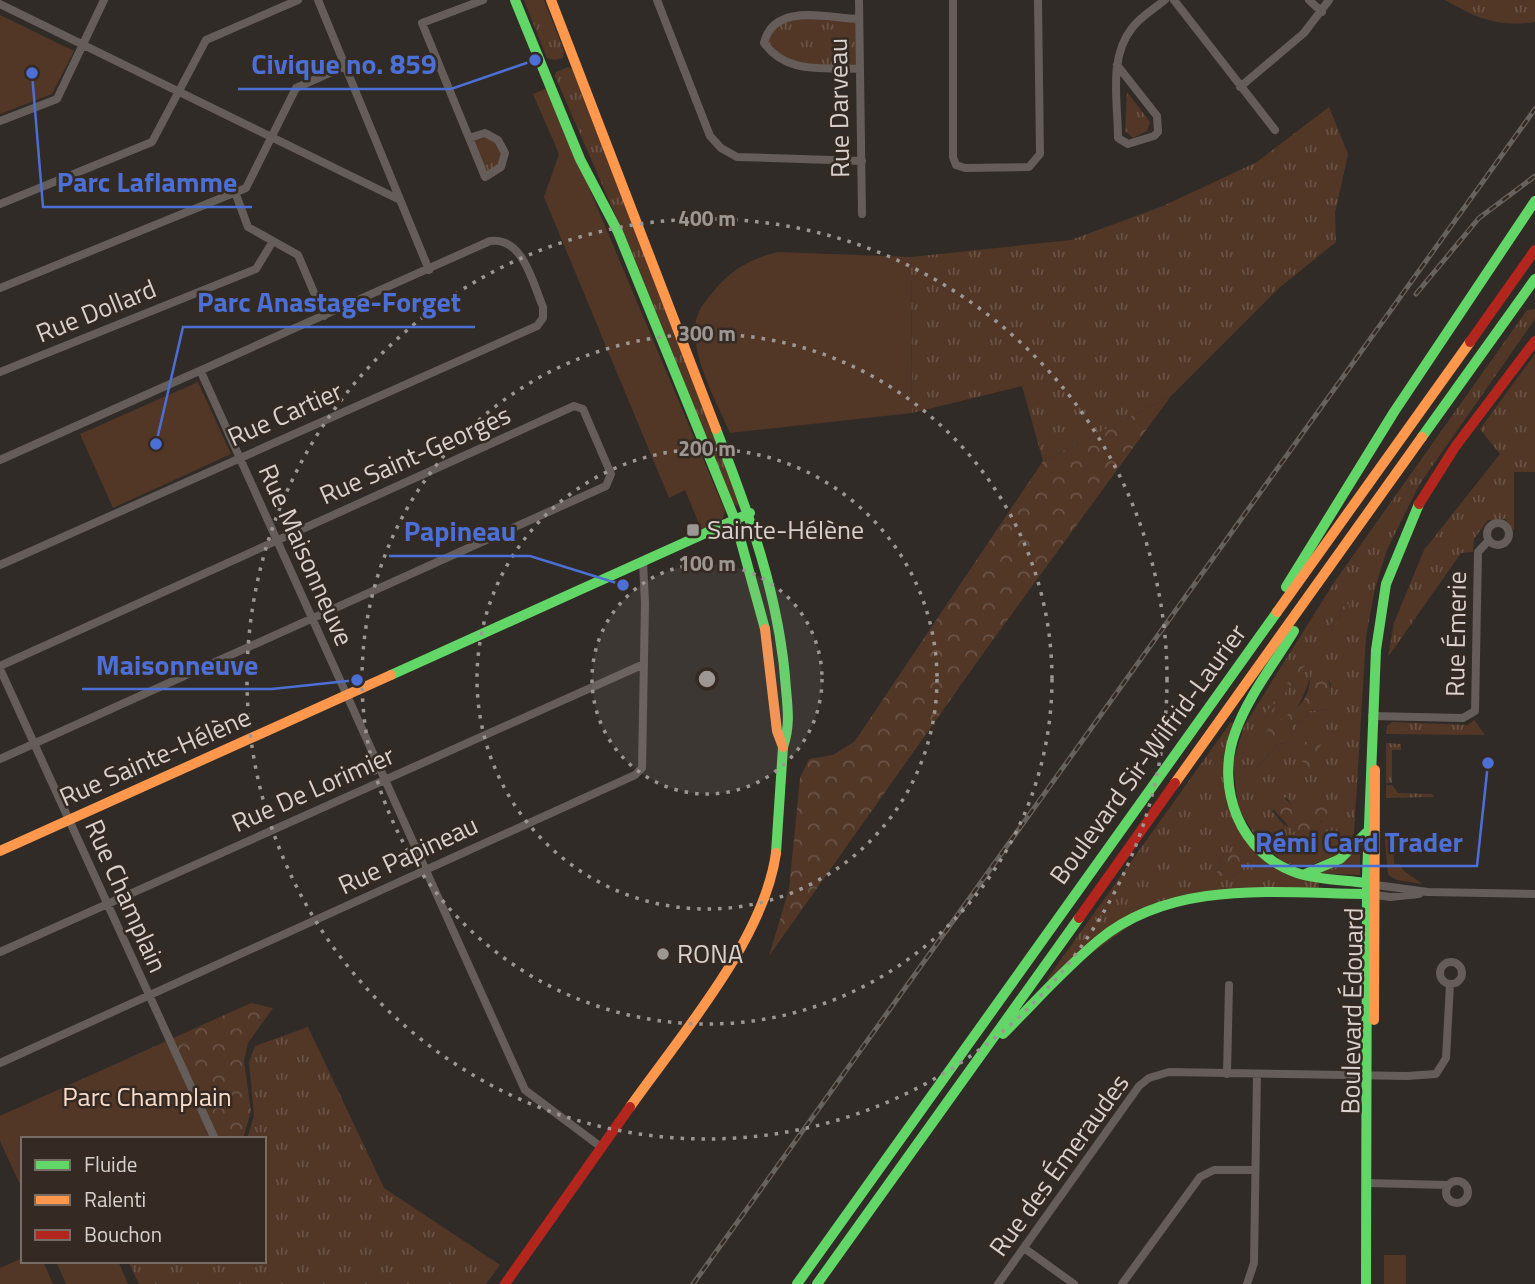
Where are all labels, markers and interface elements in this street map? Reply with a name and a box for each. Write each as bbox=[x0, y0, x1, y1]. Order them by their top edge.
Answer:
street label: Rue Darveau bbox=[818, 38, 859, 178]
callout: Civique no. 859 bbox=[238, 40, 451, 89]
text: Civique no. 859 bbox=[251, 42, 437, 85]
callout: Parc Laflamme bbox=[43, 158, 252, 207]
text: Parc Laflamme bbox=[57, 160, 237, 203]
text: 400 m bbox=[678, 202, 736, 234]
street label: Rue Dollard bbox=[30, 269, 162, 352]
callout: Parc Anastage-Forget bbox=[183, 278, 475, 327]
text: Parc Anastage-Forget bbox=[197, 280, 461, 323]
text: 300 m bbox=[678, 317, 736, 349]
street label: Rue Cartier bbox=[221, 371, 348, 456]
street label: Rue Saint-Georges bbox=[313, 395, 517, 514]
text: 200 m bbox=[678, 432, 736, 464]
street label: Rue Maisonneuve bbox=[249, 458, 364, 652]
callout: Papineau bbox=[389, 507, 530, 556]
text: Papineau bbox=[404, 509, 516, 552]
place label: Sainte-Hélène bbox=[707, 510, 864, 549]
marker: Sainte-Hélène bbox=[685, 522, 701, 538]
text: 100 m bbox=[678, 547, 736, 579]
street label: Rue Émerie bbox=[1435, 571, 1476, 697]
street label: Boulevard Sir-Wilfrid-Laurier bbox=[1040, 615, 1256, 892]
callout: Maisonneuve bbox=[82, 640, 272, 689]
text: Maisonneuve bbox=[96, 643, 258, 686]
centre of rings bbox=[695, 667, 719, 691]
street label: Rue Sainte-Hélène bbox=[53, 697, 257, 816]
street label: Rue De Lorimier bbox=[225, 735, 400, 842]
street label: Rue Papineau bbox=[331, 805, 484, 904]
street label: Rue Champlain bbox=[75, 813, 178, 979]
callout: Rémi Card Trader bbox=[1241, 817, 1477, 866]
text: Rémi Card Trader bbox=[1255, 820, 1463, 863]
street label: Boulevard Édouard bbox=[1330, 907, 1373, 1115]
place label: RONA bbox=[677, 934, 743, 973]
marker: RONA bbox=[655, 946, 671, 962]
street label: Rue des Émeraudes bbox=[979, 1065, 1138, 1264]
park label: Parc Champlain bbox=[62, 1077, 232, 1116]
legend bbox=[21, 1137, 266, 1263]
text: Fluide bbox=[84, 1148, 137, 1180]
text: Ralenti bbox=[84, 1183, 146, 1215]
text: Bouchon bbox=[84, 1218, 162, 1250]

